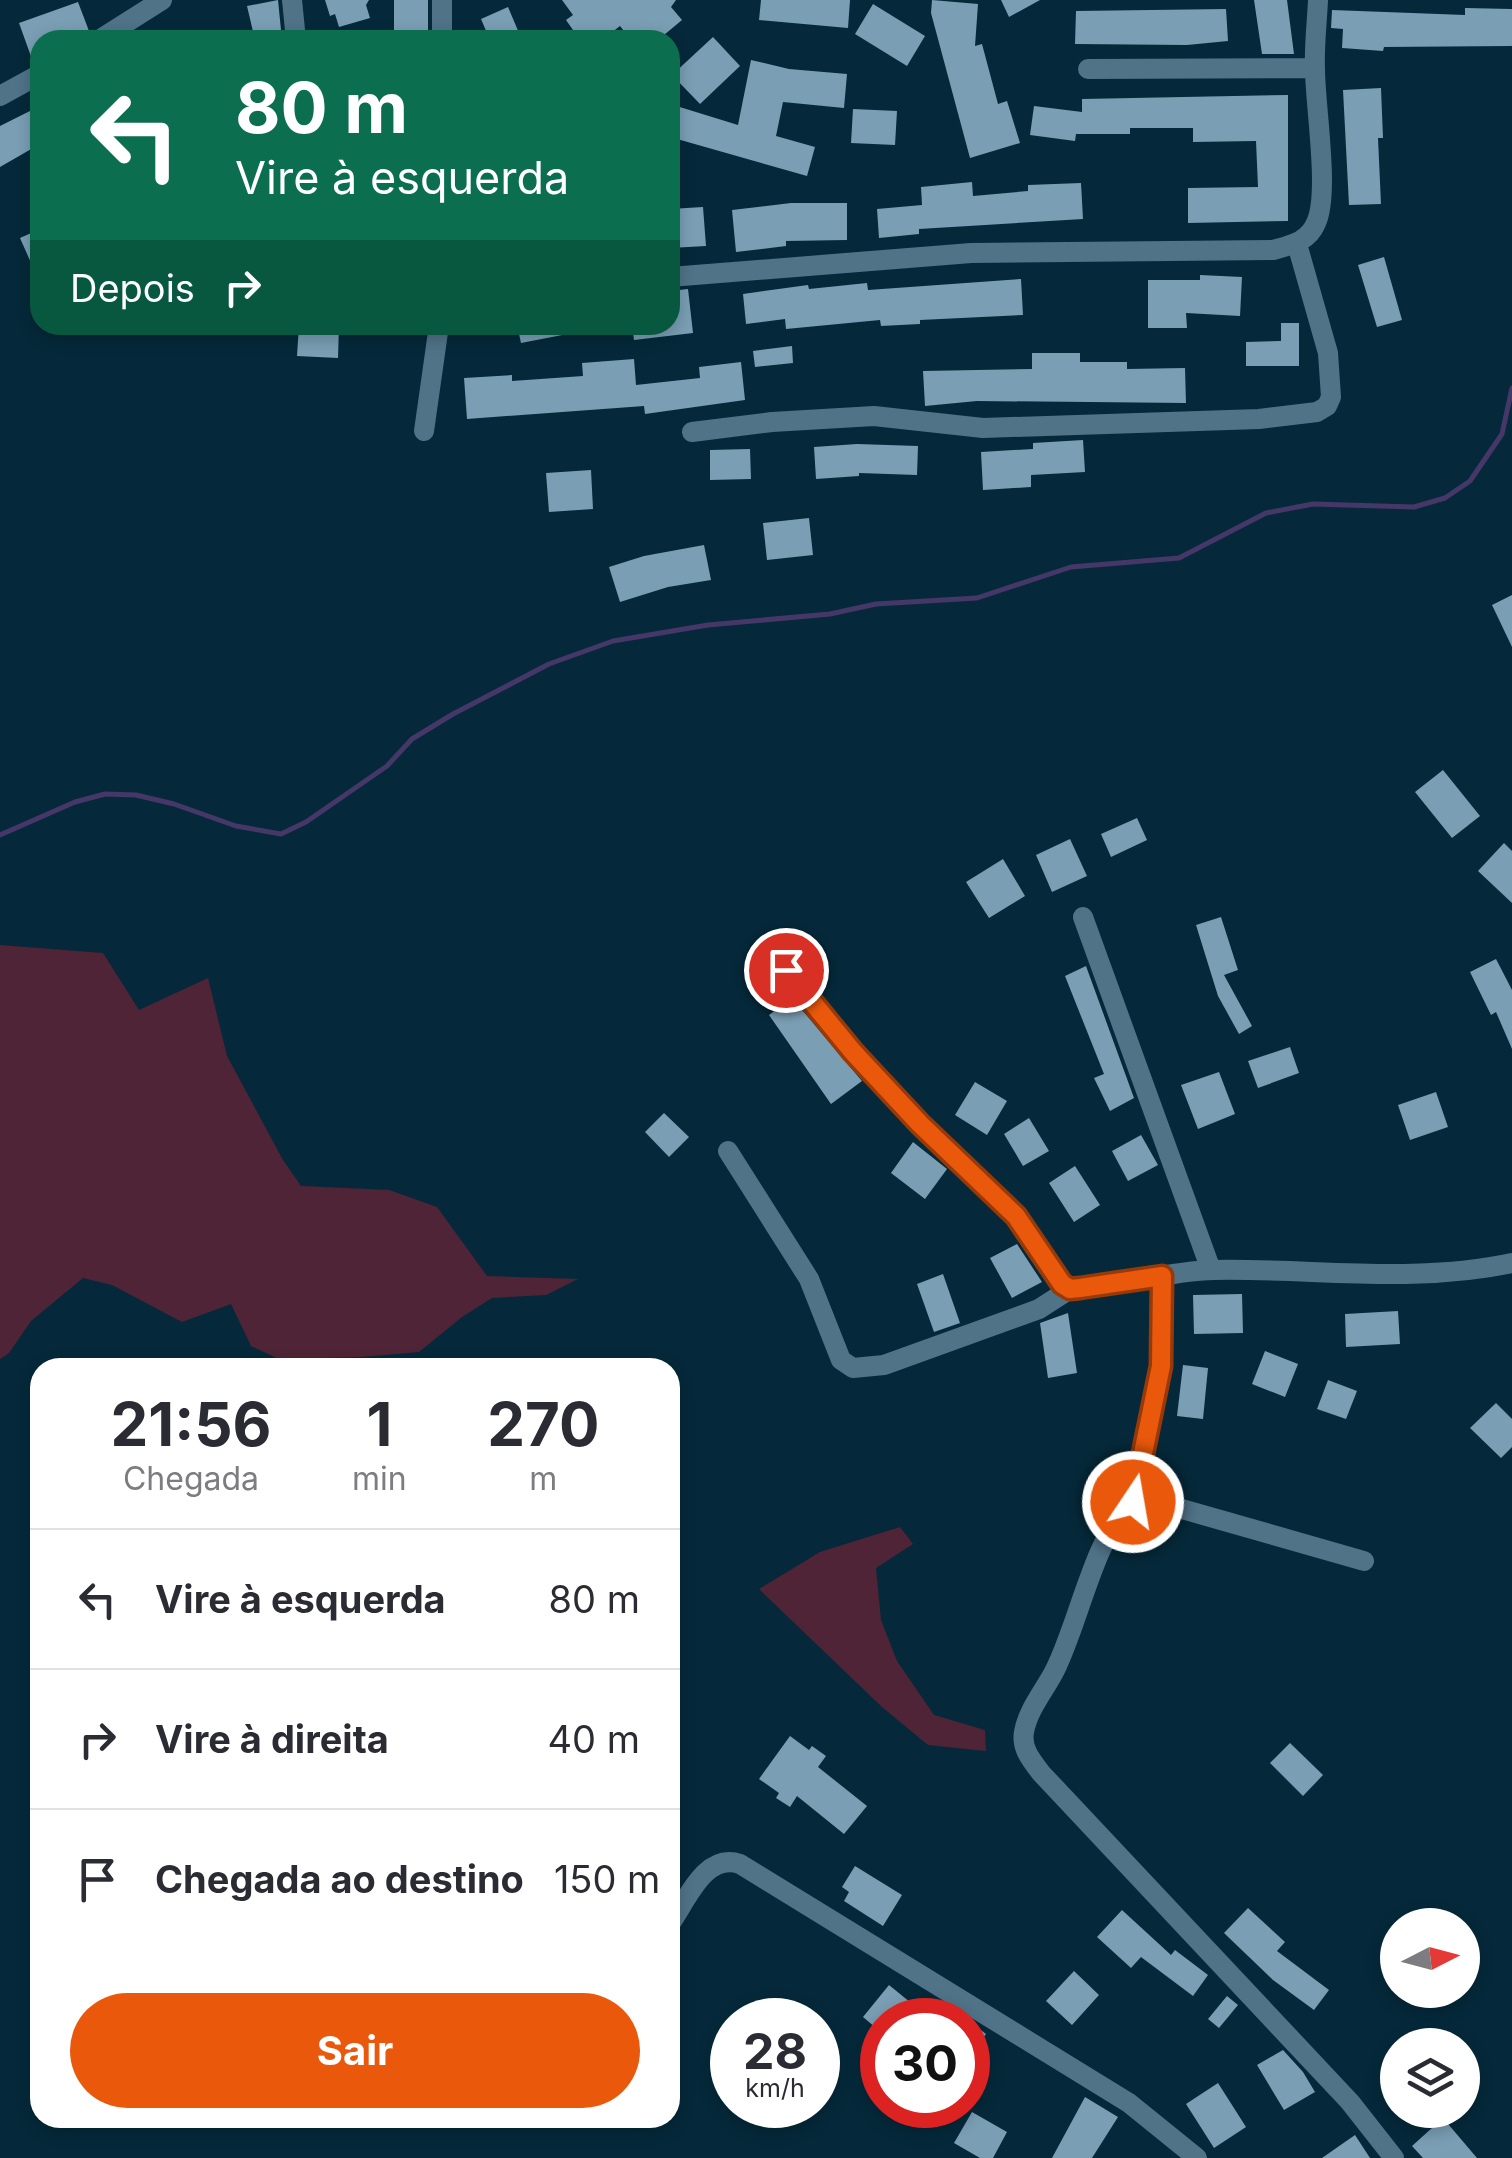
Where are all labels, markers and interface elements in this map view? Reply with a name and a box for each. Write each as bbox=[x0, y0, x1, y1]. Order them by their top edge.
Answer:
text: 80 m bbox=[235, 65, 408, 150]
icon: left bbox=[70, 70, 200, 200]
text: Vire à esquerda bbox=[235, 150, 569, 205]
icon: right bbox=[215, 260, 270, 315]
text: Depois bbox=[70, 265, 195, 311]
pin bbox=[744, 928, 829, 1013]
icon: arrive bbox=[759, 943, 814, 998]
text: 21:56 bbox=[111, 1388, 272, 1460]
text: 1 bbox=[366, 1388, 392, 1460]
text: 270 bbox=[487, 1388, 599, 1460]
position arrow bbox=[1081, 1450, 1185, 1554]
text: Chegada bbox=[123, 1459, 259, 1498]
text: min bbox=[352, 1459, 407, 1498]
text: m bbox=[529, 1459, 557, 1498]
icon: left bbox=[70, 1572, 125, 1627]
text: Vire à esquerda bbox=[155, 1576, 446, 1622]
text: 80 m bbox=[549, 1576, 640, 1622]
icon: right bbox=[70, 1712, 125, 1767]
text: Vire à direita bbox=[155, 1716, 389, 1762]
text: 40 m bbox=[548, 1716, 640, 1762]
icon: arrive bbox=[70, 1852, 125, 1907]
text: Chegada ao destino bbox=[155, 1856, 524, 1902]
text: 150 m bbox=[554, 1856, 660, 1902]
north arrow bbox=[1380, 1908, 1480, 2008]
map controls bbox=[1380, 1908, 1480, 2128]
button: Sair bbox=[70, 1993, 640, 2108]
speed limit sign: 30 bbox=[860, 1998, 990, 2128]
text: 28 bbox=[743, 2021, 807, 2081]
button: layers bbox=[1380, 2028, 1480, 2128]
text: km/h bbox=[745, 2073, 805, 2103]

